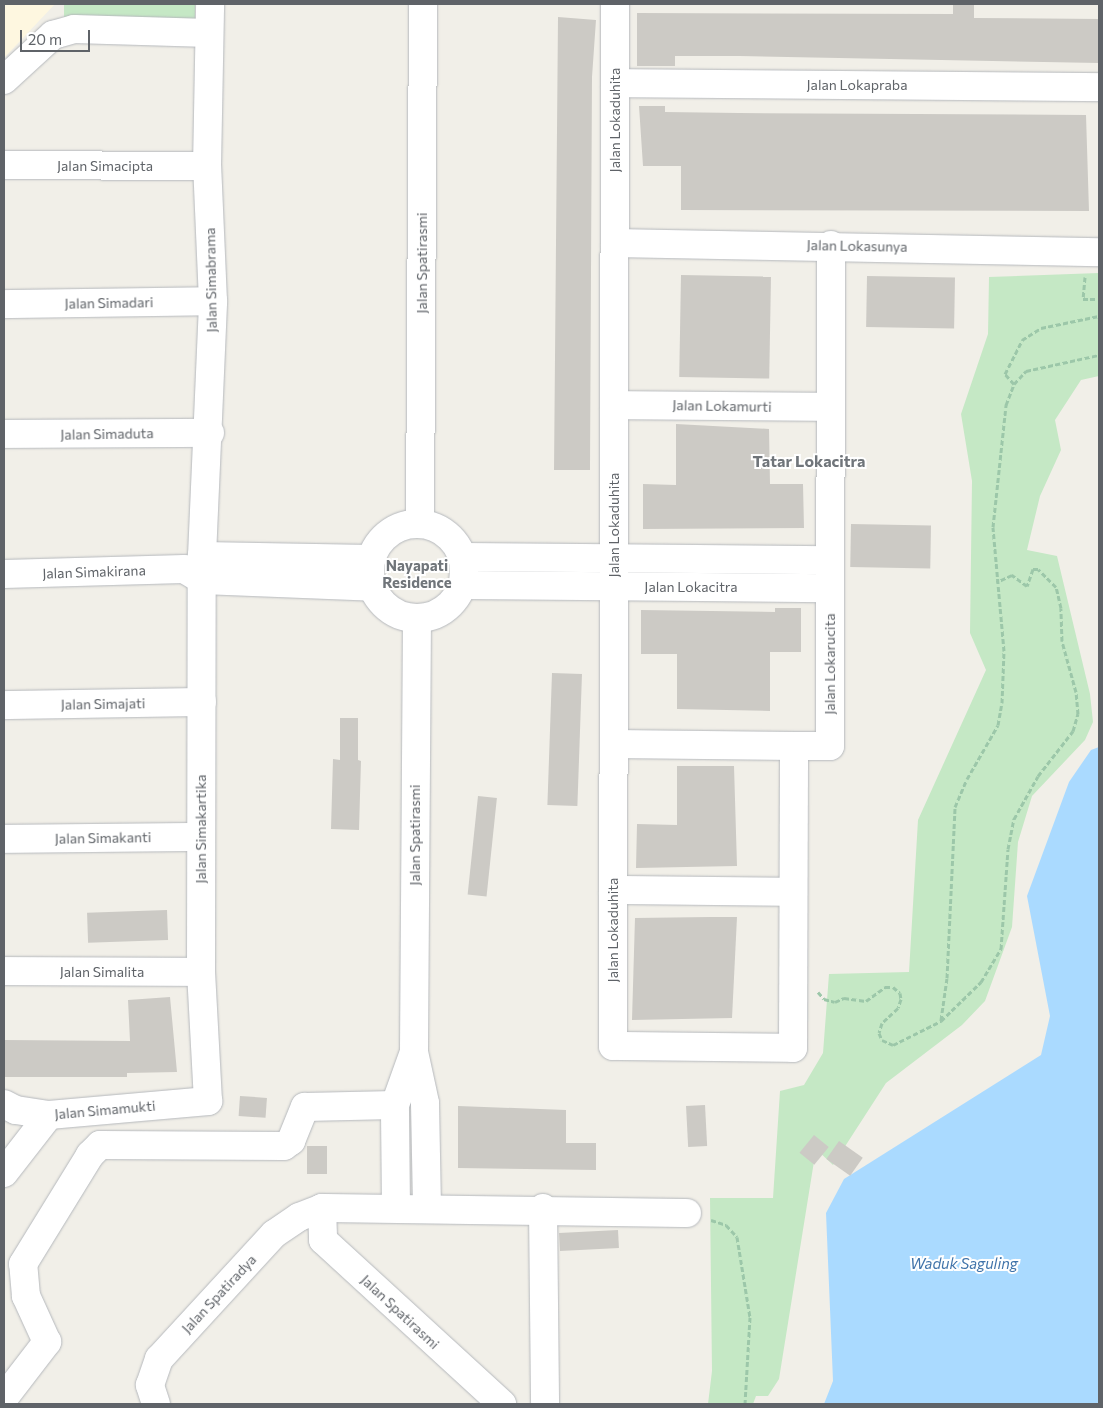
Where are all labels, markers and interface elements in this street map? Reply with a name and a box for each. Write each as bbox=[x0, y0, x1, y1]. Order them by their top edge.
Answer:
scale bar bbox=[22, 20, 92, 52]
text: 20 m bbox=[28, 30, 62, 48]
street label: Jalan Lokaduhita bbox=[607, 68, 623, 172]
street label: Jalan Lokapraba bbox=[807, 77, 907, 93]
street label: Jalan Simacipta bbox=[57, 158, 153, 174]
street label: Jalan Spatirasmi bbox=[414, 212, 430, 314]
street label: Jalan Simabrama bbox=[202, 227, 220, 333]
street label: Jalan Lokasunya bbox=[806, 237, 908, 255]
street label: Jalan Simadari bbox=[64, 294, 154, 312]
street label: Jalan Lokamurti bbox=[672, 397, 772, 415]
street label: Jalan Simaduta bbox=[60, 425, 154, 443]
district label: Tatar Lokacitra bbox=[753, 451, 865, 471]
street label: Jalan Lokaduhita bbox=[606, 473, 622, 577]
district label: Nayapati Residence bbox=[382, 556, 452, 591]
street label: Jalan Simakirana bbox=[42, 562, 146, 582]
street label: Jalan Lokacitra bbox=[644, 579, 738, 595]
street label: Jalan Lokarucita bbox=[822, 613, 838, 715]
street label: Jalan Simajati bbox=[61, 695, 145, 713]
street label: Jalan Simakartika bbox=[193, 774, 209, 884]
street label: Jalan Spatirasmi bbox=[407, 784, 423, 886]
street label: Jalan Simakanti bbox=[55, 829, 151, 847]
street label: Jalan Lokaduhita bbox=[605, 878, 621, 982]
street label: Jalan Simalita bbox=[60, 964, 144, 980]
street label: Jalan Simamukti bbox=[54, 1097, 156, 1123]
street label: Jalan Spatiradya bbox=[178, 1251, 260, 1337]
water label: Waduk Saguling bbox=[910, 1255, 1018, 1273]
street label: Jalan Spatirasmi bbox=[357, 1271, 443, 1353]

